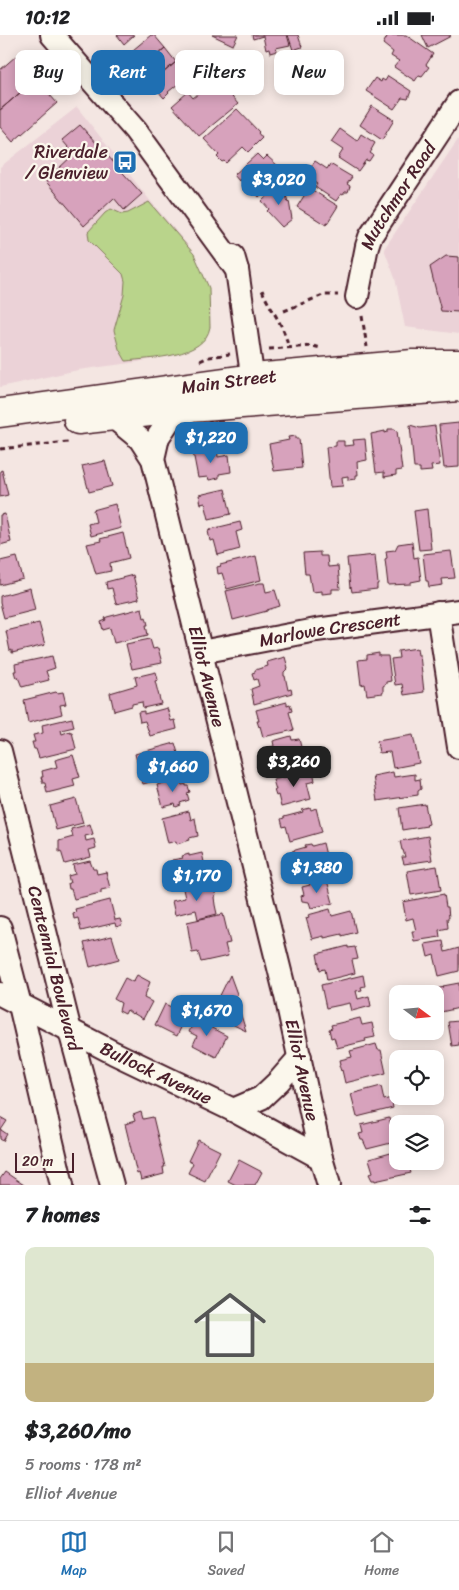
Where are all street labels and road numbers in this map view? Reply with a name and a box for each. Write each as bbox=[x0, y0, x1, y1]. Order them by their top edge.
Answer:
street label: Mutchmor Road bbox=[351, 134, 446, 254]
street label: Main Street bbox=[179, 360, 278, 404]
street label: Marlowe Crescent bbox=[256, 603, 403, 657]
street label: Elliot Avenue bbox=[179, 622, 235, 731]
street label: Centennial Boulevard bbox=[18, 882, 91, 1056]
street label: Elliot Avenue bbox=[275, 1016, 329, 1124]
street label: Bullock Avenue bbox=[94, 1032, 218, 1114]

